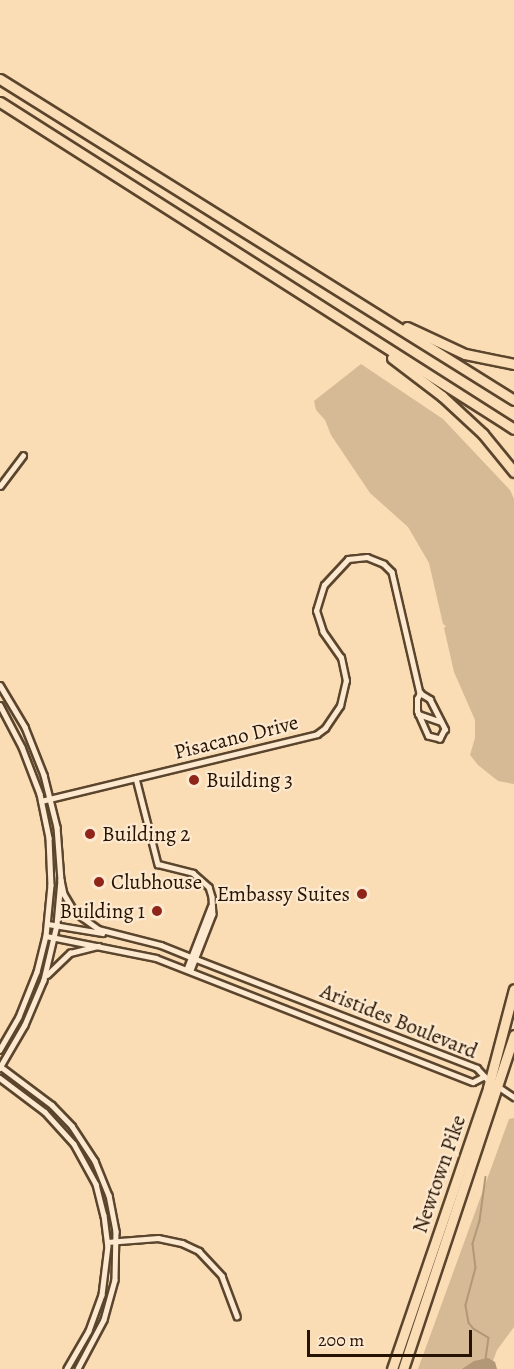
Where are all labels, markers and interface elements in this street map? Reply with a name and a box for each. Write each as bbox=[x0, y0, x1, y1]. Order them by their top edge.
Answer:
street label: Pisacano Drive bbox=[171, 709, 301, 765]
place label: Building 3 bbox=[206, 767, 293, 793]
marker: Building 3 bbox=[187, 773, 201, 787]
place label: Building 2 bbox=[102, 821, 190, 847]
marker: Building 2 bbox=[83, 827, 97, 841]
place label: Clubhouse bbox=[111, 869, 202, 895]
marker: Clubhouse bbox=[92, 875, 106, 889]
place label: Embassy Suites bbox=[217, 881, 350, 907]
marker: Embassy Suites bbox=[355, 887, 369, 901]
place label: Building 1 bbox=[59, 898, 145, 924]
marker: Building 1 bbox=[150, 904, 164, 918]
street label: Aristides Boulevard bbox=[317, 978, 481, 1064]
street label: Newtown Pike bbox=[407, 1112, 471, 1236]
scale bar bbox=[310, 1318, 475, 1356]
text: 200 m bbox=[318, 1328, 364, 1352]

